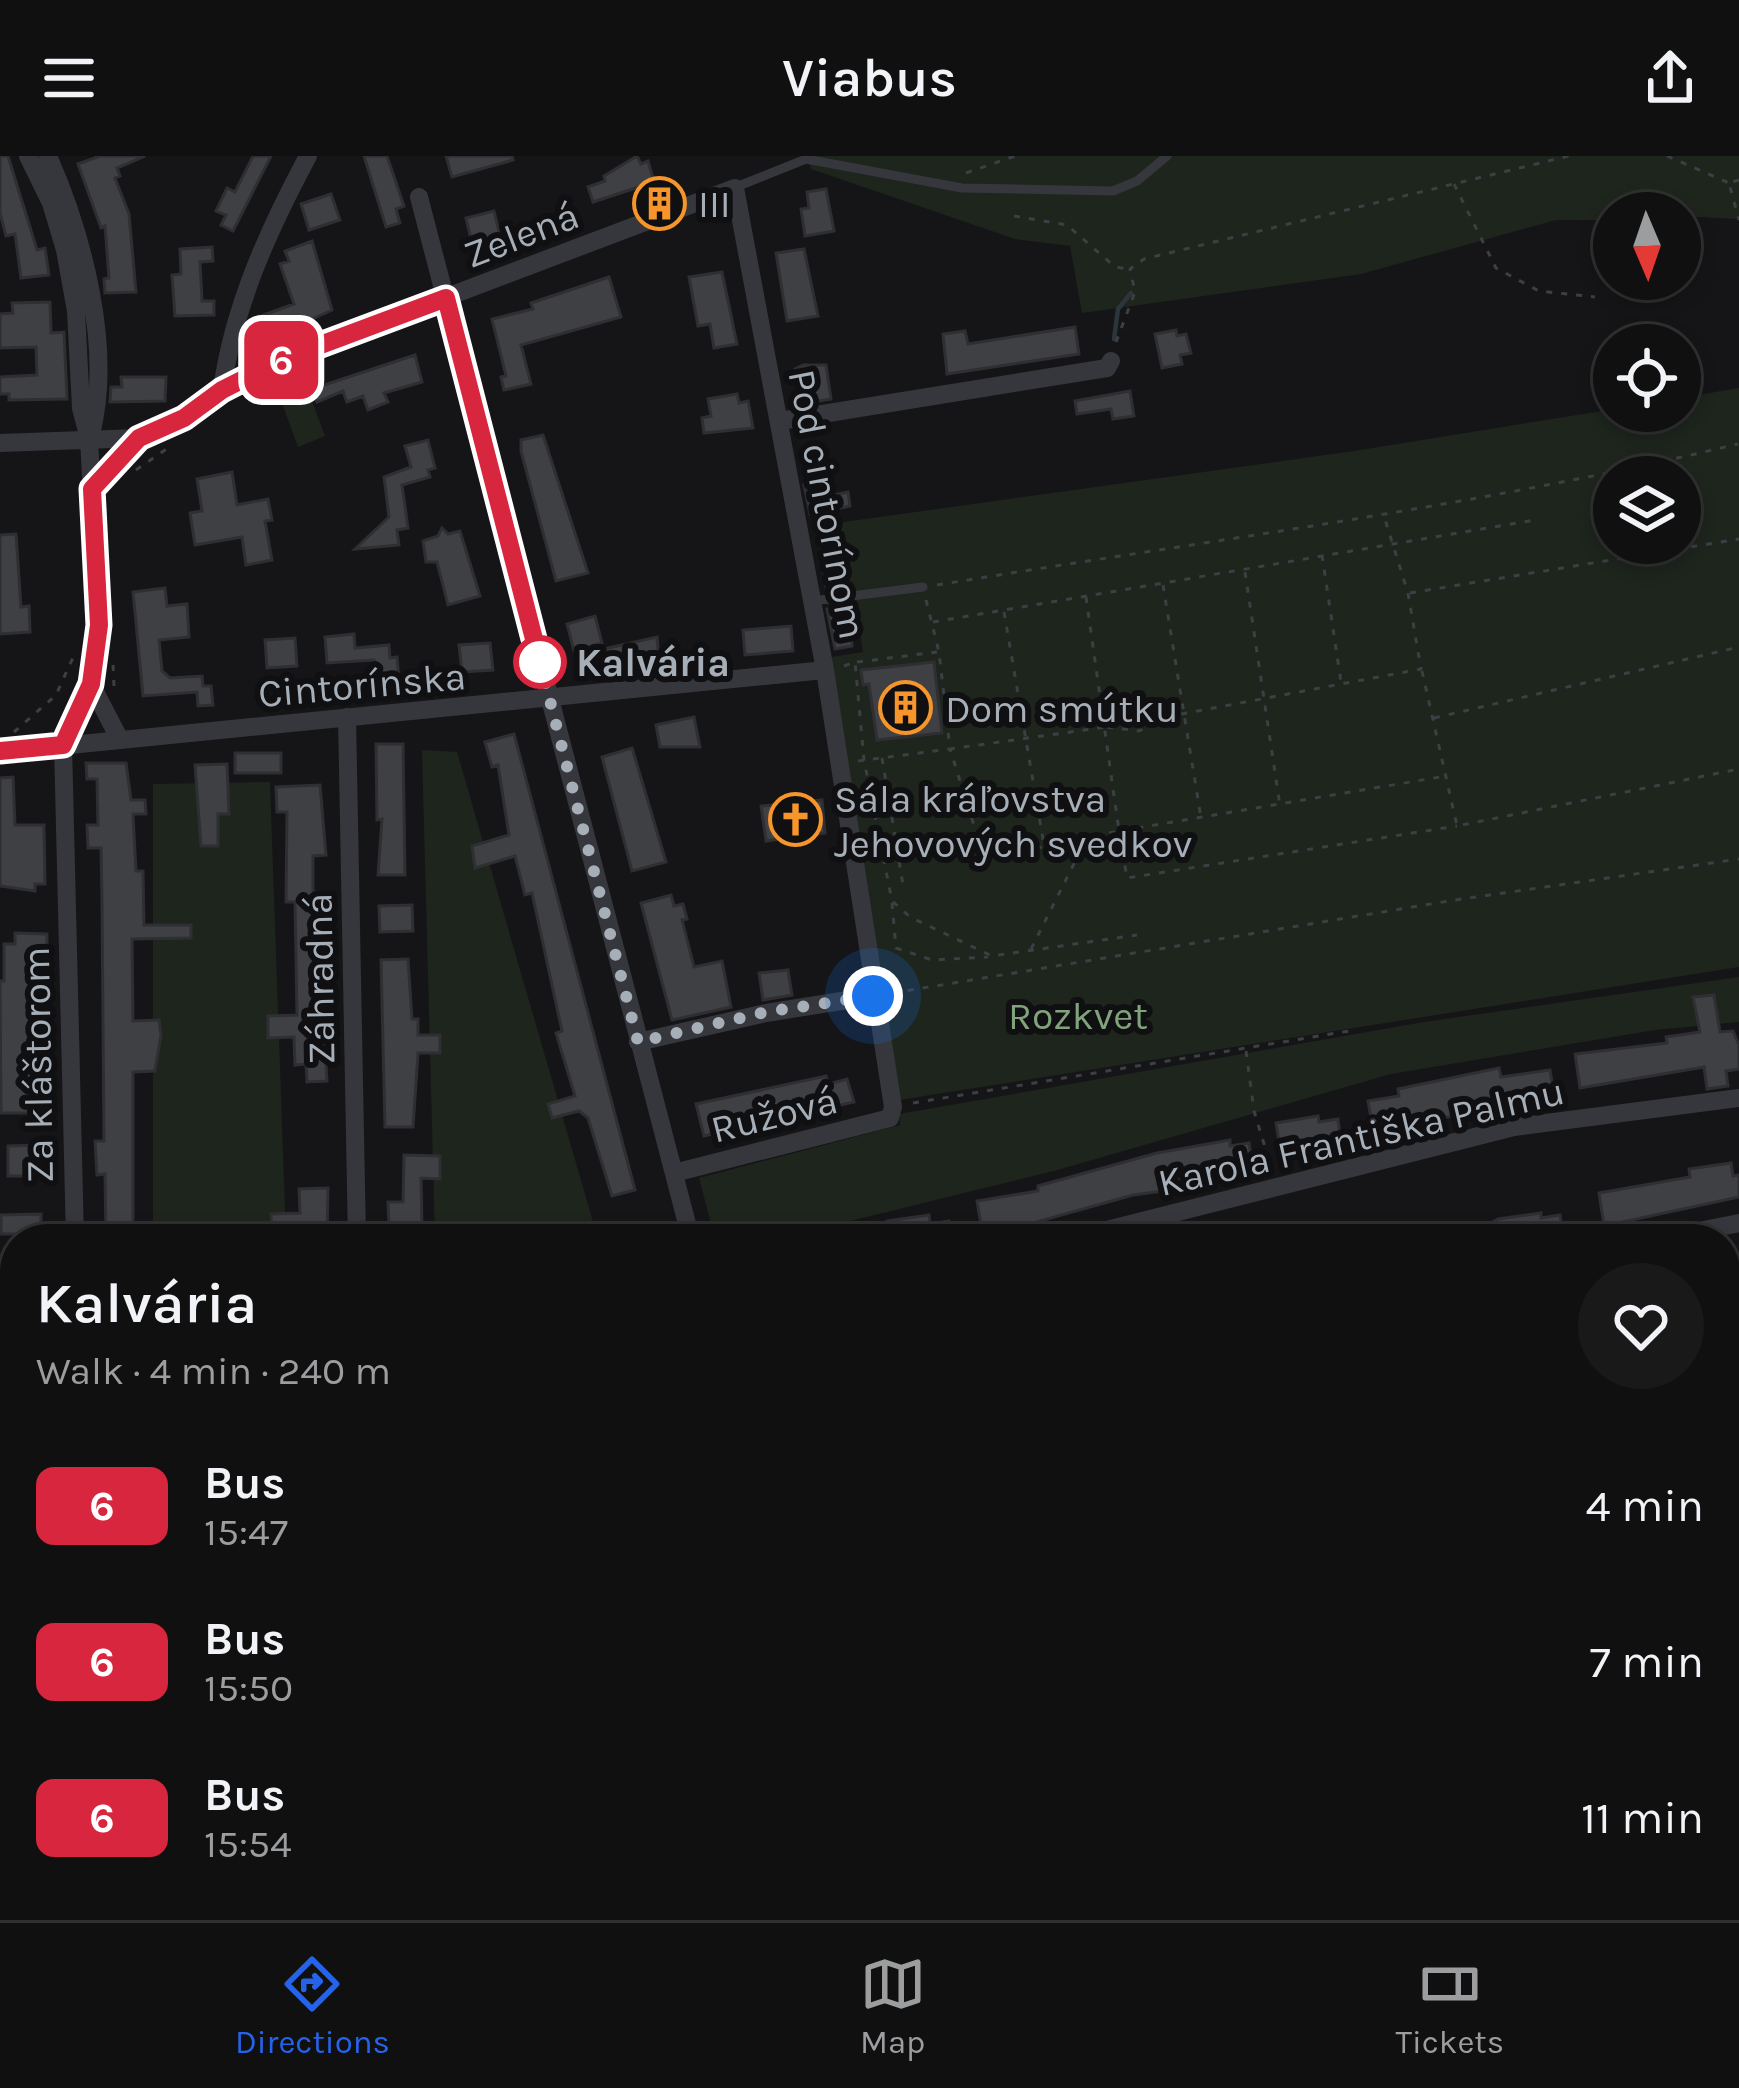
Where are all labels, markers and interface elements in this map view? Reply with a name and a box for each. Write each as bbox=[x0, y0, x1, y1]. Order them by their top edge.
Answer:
icon: menu bbox=[36, 45, 102, 111]
icon: share bbox=[1637, 45, 1703, 111]
text: Viabus bbox=[782, 46, 957, 110]
building icon: III bbox=[631, 175, 687, 231]
place label: III bbox=[698, 181, 731, 227]
street label: Zelená bbox=[458, 192, 585, 278]
north arrow bbox=[1593, 192, 1701, 300]
map controls bbox=[1593, 192, 1701, 564]
line badge: 6 bbox=[242, 321, 320, 399]
button: locate bbox=[1593, 324, 1701, 432]
text: 6 bbox=[268, 335, 294, 385]
street label: Pod cintorínom bbox=[778, 366, 876, 643]
button: layers bbox=[1593, 456, 1701, 564]
marker: Kalvária bbox=[515, 637, 565, 687]
place label: Kalvária bbox=[576, 640, 730, 686]
street label: Cintorínska bbox=[256, 653, 468, 717]
building icon: Dom smútku bbox=[878, 680, 934, 736]
place label: Dom smútku bbox=[945, 686, 1179, 732]
place label: Sála kráľovstva Jehovových svedkov bbox=[834, 776, 1192, 867]
church icon: Sála kráľovstva Jehovových svedkov bbox=[767, 792, 823, 848]
street label: Záhradná bbox=[296, 893, 344, 1065]
street label: Za kláštorom bbox=[13, 946, 63, 1184]
your location bbox=[843, 966, 903, 1026]
park label: Rozkvet bbox=[1008, 993, 1148, 1039]
street label: Karola Františka Palmu bbox=[1154, 1068, 1569, 1206]
street label: Ružová bbox=[706, 1077, 842, 1153]
button: heart bbox=[1578, 1263, 1704, 1389]
text: Kalvária bbox=[36, 1270, 257, 1336]
text: Walk · 4 min · 240 m bbox=[36, 1348, 391, 1394]
text: Bus bbox=[204, 1457, 285, 1509]
text: 4 min bbox=[1586, 1480, 1704, 1532]
text: 6 bbox=[89, 1481, 115, 1531]
text: 15:47 bbox=[204, 1509, 288, 1555]
text: Bus bbox=[204, 1613, 285, 1665]
text: 7 min bbox=[1590, 1636, 1704, 1688]
text: 6 bbox=[89, 1637, 115, 1687]
text: 15:50 bbox=[204, 1665, 293, 1711]
text: Bus bbox=[204, 1769, 285, 1821]
text: 11 min bbox=[1581, 1792, 1704, 1844]
text: 6 bbox=[89, 1793, 115, 1843]
text: 15:54 bbox=[204, 1821, 292, 1867]
tab: Directions bbox=[235, 1951, 390, 2061]
tab: Map bbox=[860, 1951, 926, 2061]
tab: Tickets bbox=[1395, 1951, 1504, 2061]

